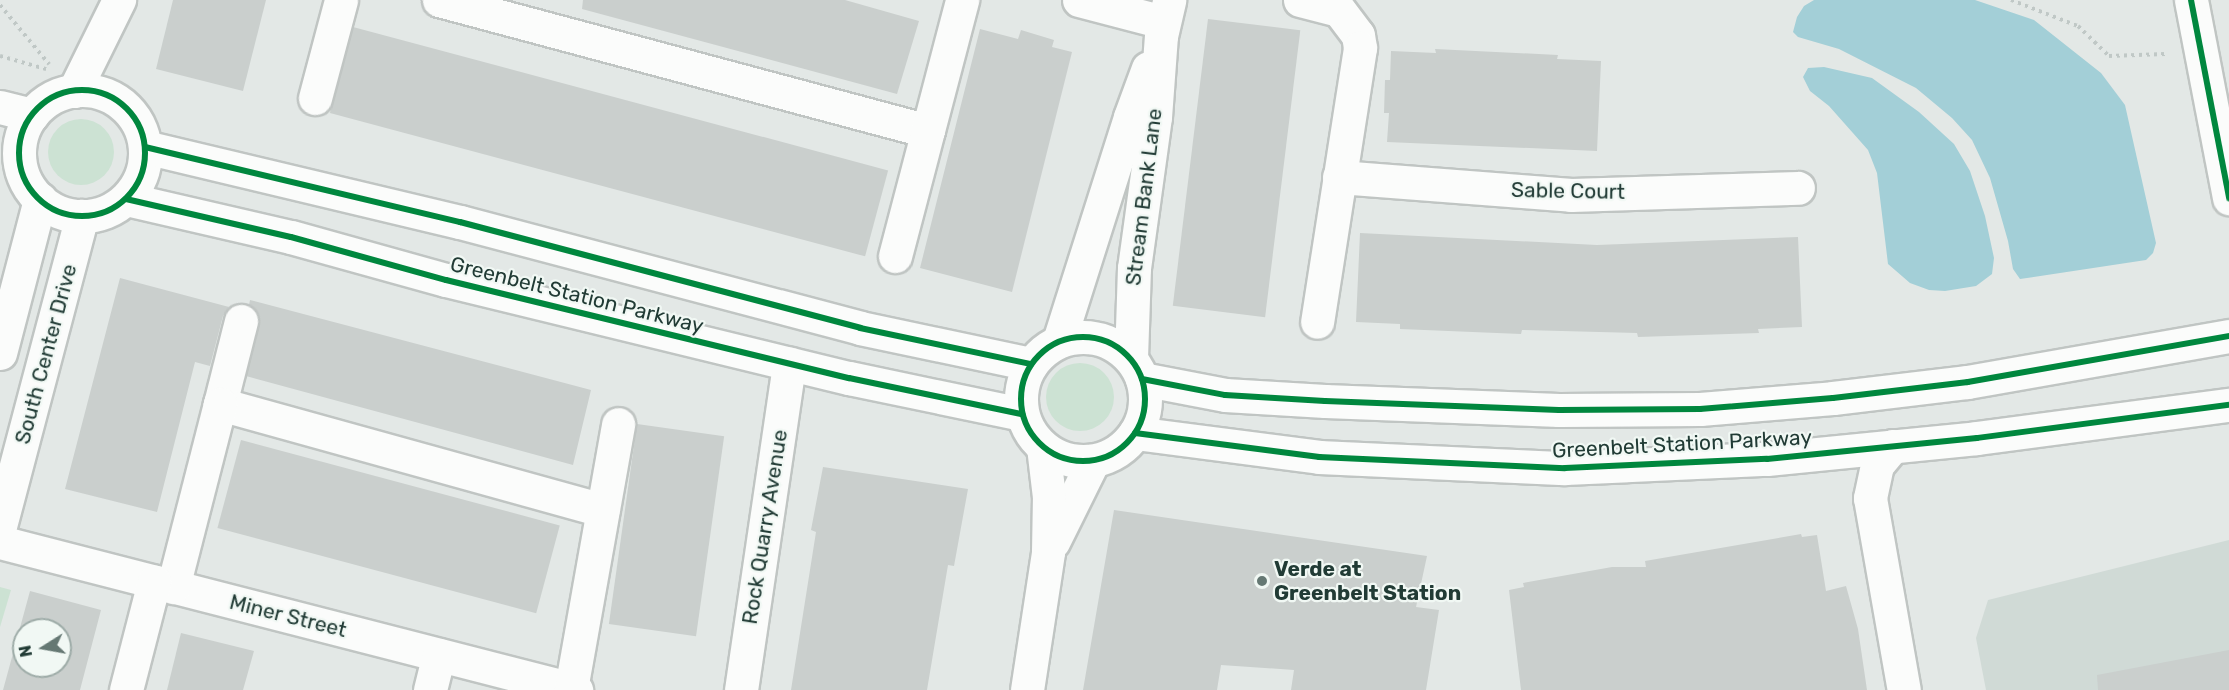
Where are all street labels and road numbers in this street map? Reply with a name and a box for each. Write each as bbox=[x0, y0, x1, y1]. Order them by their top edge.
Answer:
street label: Stream Bank Lane bbox=[1121, 107, 1167, 287]
street label: Sable Court bbox=[1511, 177, 1625, 205]
street label: Greenbelt Station Parkway bbox=[448, 251, 706, 339]
street label: South Center Drive bbox=[10, 261, 82, 447]
street label: Greenbelt Station Parkway bbox=[1551, 425, 1813, 463]
street label: Rock Quarry Avenue bbox=[737, 427, 793, 627]
street label: Miner Street bbox=[227, 589, 349, 643]

